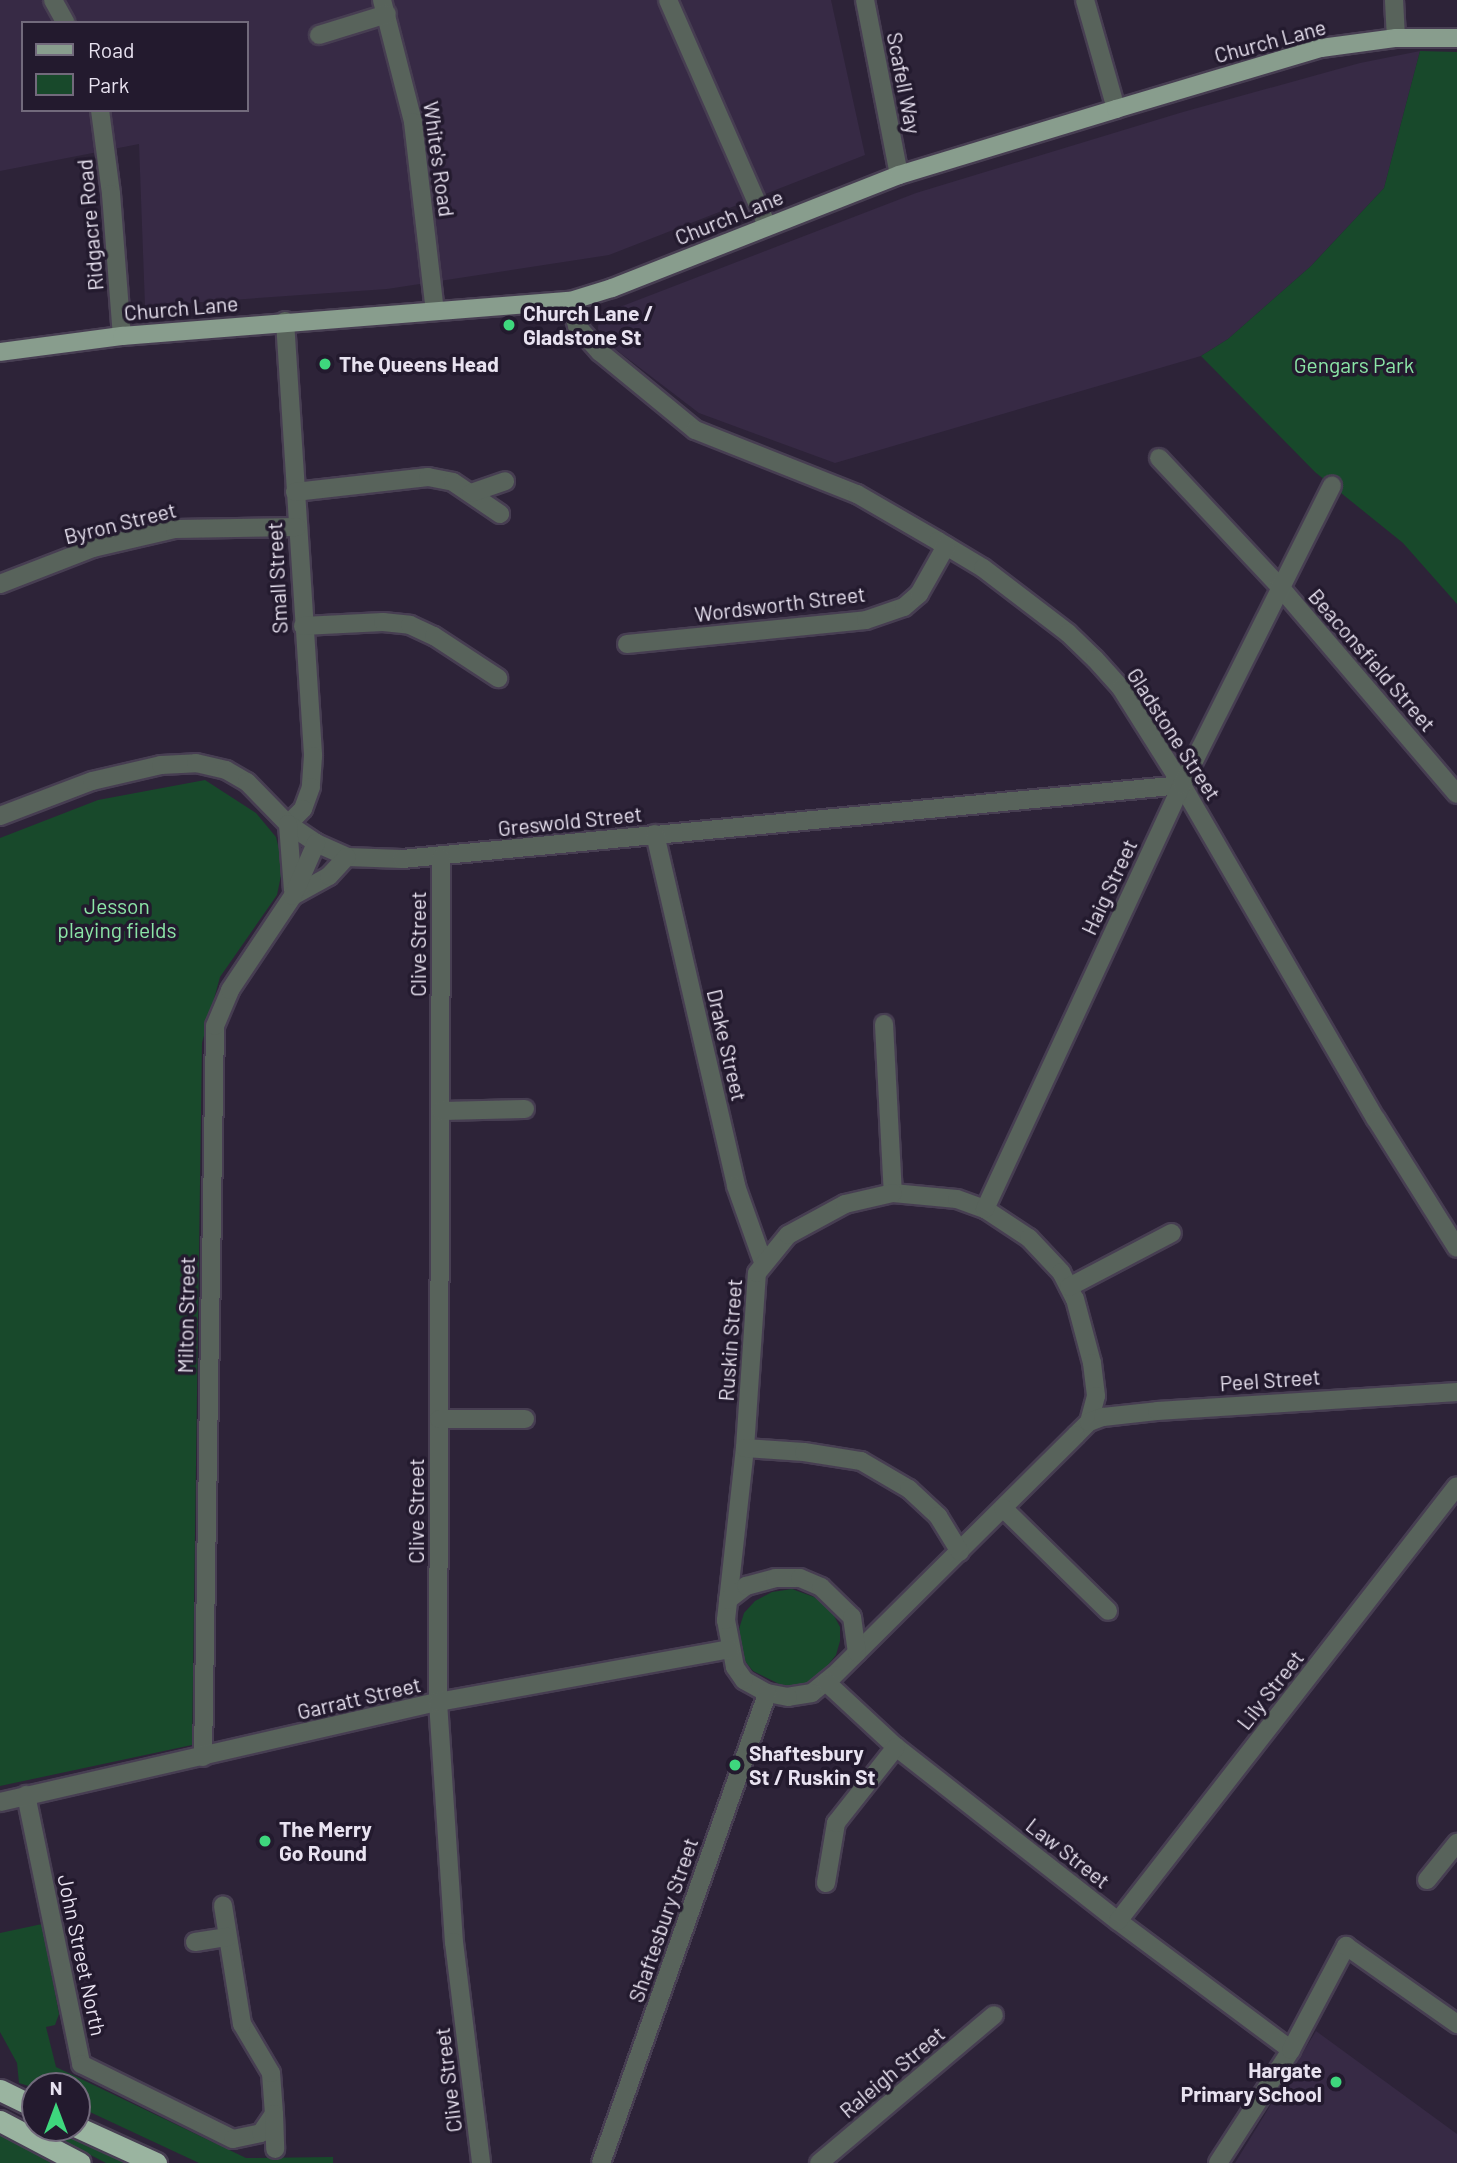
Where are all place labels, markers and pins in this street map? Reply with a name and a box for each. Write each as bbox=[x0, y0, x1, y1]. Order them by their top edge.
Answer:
place label: Church Lane / Gladstone St bbox=[523, 300, 654, 350]
marker: Church Lane / Gladstone St bbox=[501, 317, 517, 333]
place label: The Queens Head bbox=[339, 351, 499, 377]
marker: The Queens Head bbox=[317, 356, 333, 372]
place label: Shaftesbury St / Ruskin St bbox=[749, 1740, 875, 1790]
marker: Shaftesbury St / Ruskin St bbox=[727, 1757, 743, 1773]
place label: The Merry Go Round bbox=[279, 1816, 372, 1866]
marker: The Merry Go Round bbox=[257, 1833, 273, 1849]
place label: Hargate Primary School bbox=[1181, 2057, 1322, 2107]
marker: Hargate Primary School bbox=[1328, 2074, 1344, 2090]

